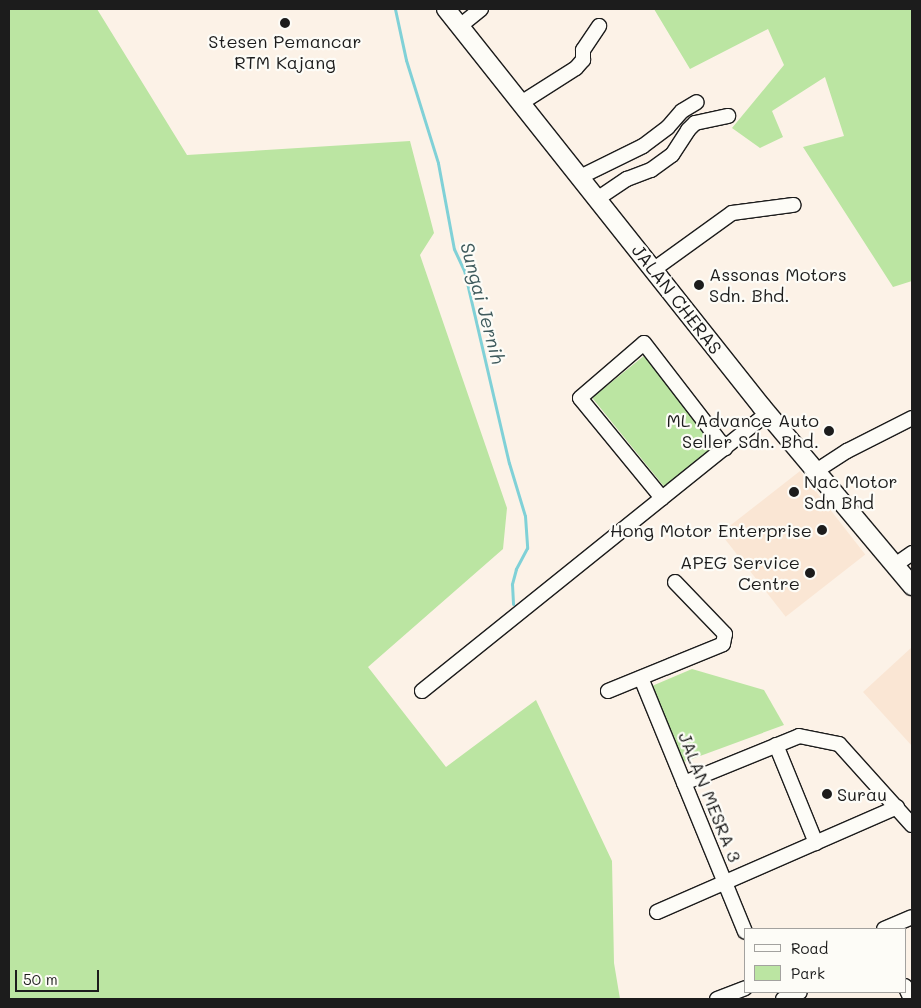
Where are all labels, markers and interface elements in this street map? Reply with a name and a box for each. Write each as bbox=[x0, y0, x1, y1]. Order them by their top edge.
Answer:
marker: Stesen Pemancar RTM Kajang bbox=[279, 17, 291, 29]
place label: Stesen Pemancar RTM Kajang bbox=[208, 31, 362, 74]
water label: Sungai Jernih bbox=[456, 240, 510, 366]
street label: JALAN CHERAS bbox=[627, 240, 727, 358]
place label: Assonas Motors Sdn. Bhd. bbox=[709, 264, 847, 306]
marker: Assonas Motors Sdn. Bhd. bbox=[693, 279, 705, 291]
place label: ML Advance Auto Seller Sdn. Bhd. bbox=[666, 410, 819, 452]
marker: ML Advance Auto Seller Sdn. Bhd. bbox=[823, 425, 835, 437]
place label: Nac Motor Sdn Bhd bbox=[804, 471, 897, 514]
marker: Nac Motor Sdn Bhd bbox=[788, 486, 800, 498]
place label: Hong Motor Enterprise bbox=[610, 519, 812, 541]
marker: Hong Motor Enterprise bbox=[816, 524, 828, 536]
place label: APEG Service Centre bbox=[680, 552, 800, 594]
marker: APEG Service Centre bbox=[804, 567, 816, 579]
street label: JALAN MESRA 3 bbox=[674, 729, 746, 865]
place label: Surau bbox=[837, 783, 887, 805]
marker: Surau bbox=[821, 788, 833, 800]
legend bbox=[744, 928, 906, 993]
text: Road bbox=[791, 938, 828, 958]
scale bar bbox=[18, 960, 101, 992]
text: Park bbox=[791, 963, 825, 983]
text: 50 m bbox=[23, 969, 58, 989]

